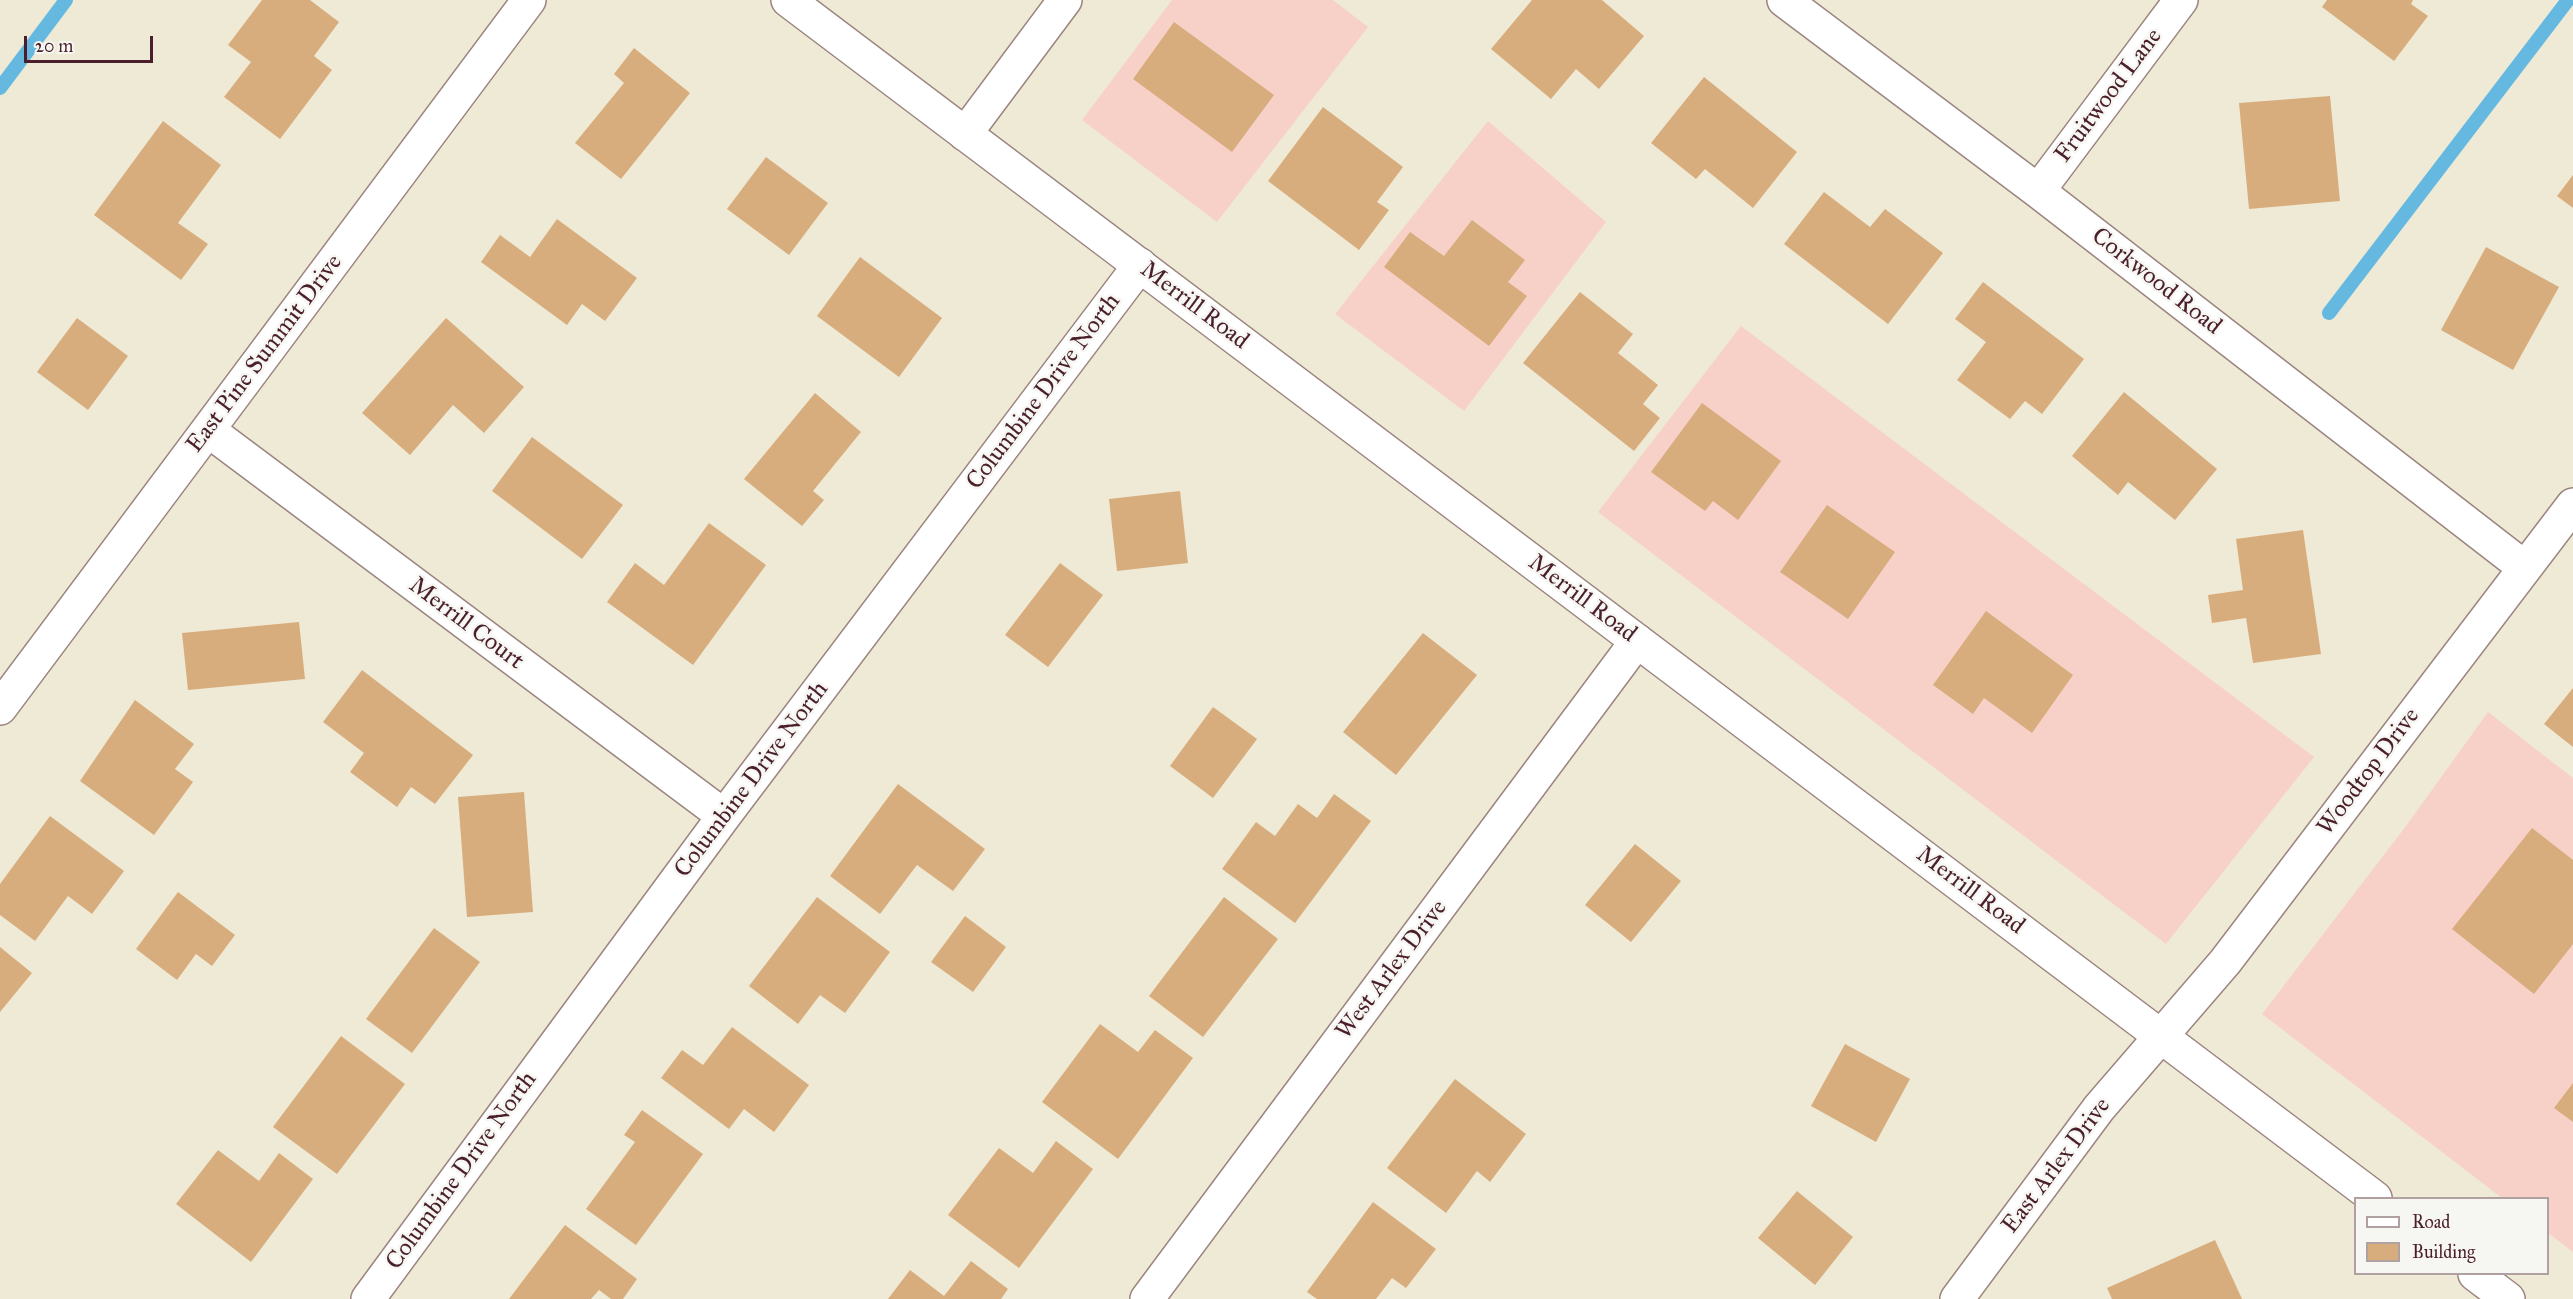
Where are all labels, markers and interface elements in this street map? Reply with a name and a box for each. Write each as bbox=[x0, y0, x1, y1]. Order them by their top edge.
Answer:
street label: Fruitwood Lane bbox=[2049, 23, 2169, 169]
scale bar bbox=[27, 24, 156, 62]
text: 20 m bbox=[35, 35, 73, 57]
street label: Corkwood Road bbox=[2085, 222, 2227, 342]
street label: East Pine Summit Drive bbox=[181, 249, 349, 459]
street label: Merrill Road bbox=[1134, 256, 1254, 356]
street label: Columbine Drive North bbox=[961, 288, 1127, 496]
street label: Merrill Road bbox=[1522, 549, 1642, 649]
street label: Merrill Court bbox=[403, 572, 529, 676]
street label: Columbine Drive North bbox=[669, 676, 835, 884]
street label: Woodtop Drive bbox=[2312, 703, 2426, 841]
street label: Merrill Road bbox=[1910, 841, 2030, 941]
street label: West Arlex Drive bbox=[1330, 895, 1454, 1045]
street label: Columbine Drive North bbox=[380, 1066, 544, 1276]
street label: East Arlex Drive bbox=[1997, 1092, 2117, 1240]
legend bbox=[2354, 1197, 2549, 1275]
text: Road bbox=[2412, 1211, 2450, 1233]
text: Building bbox=[2412, 1241, 2475, 1263]

